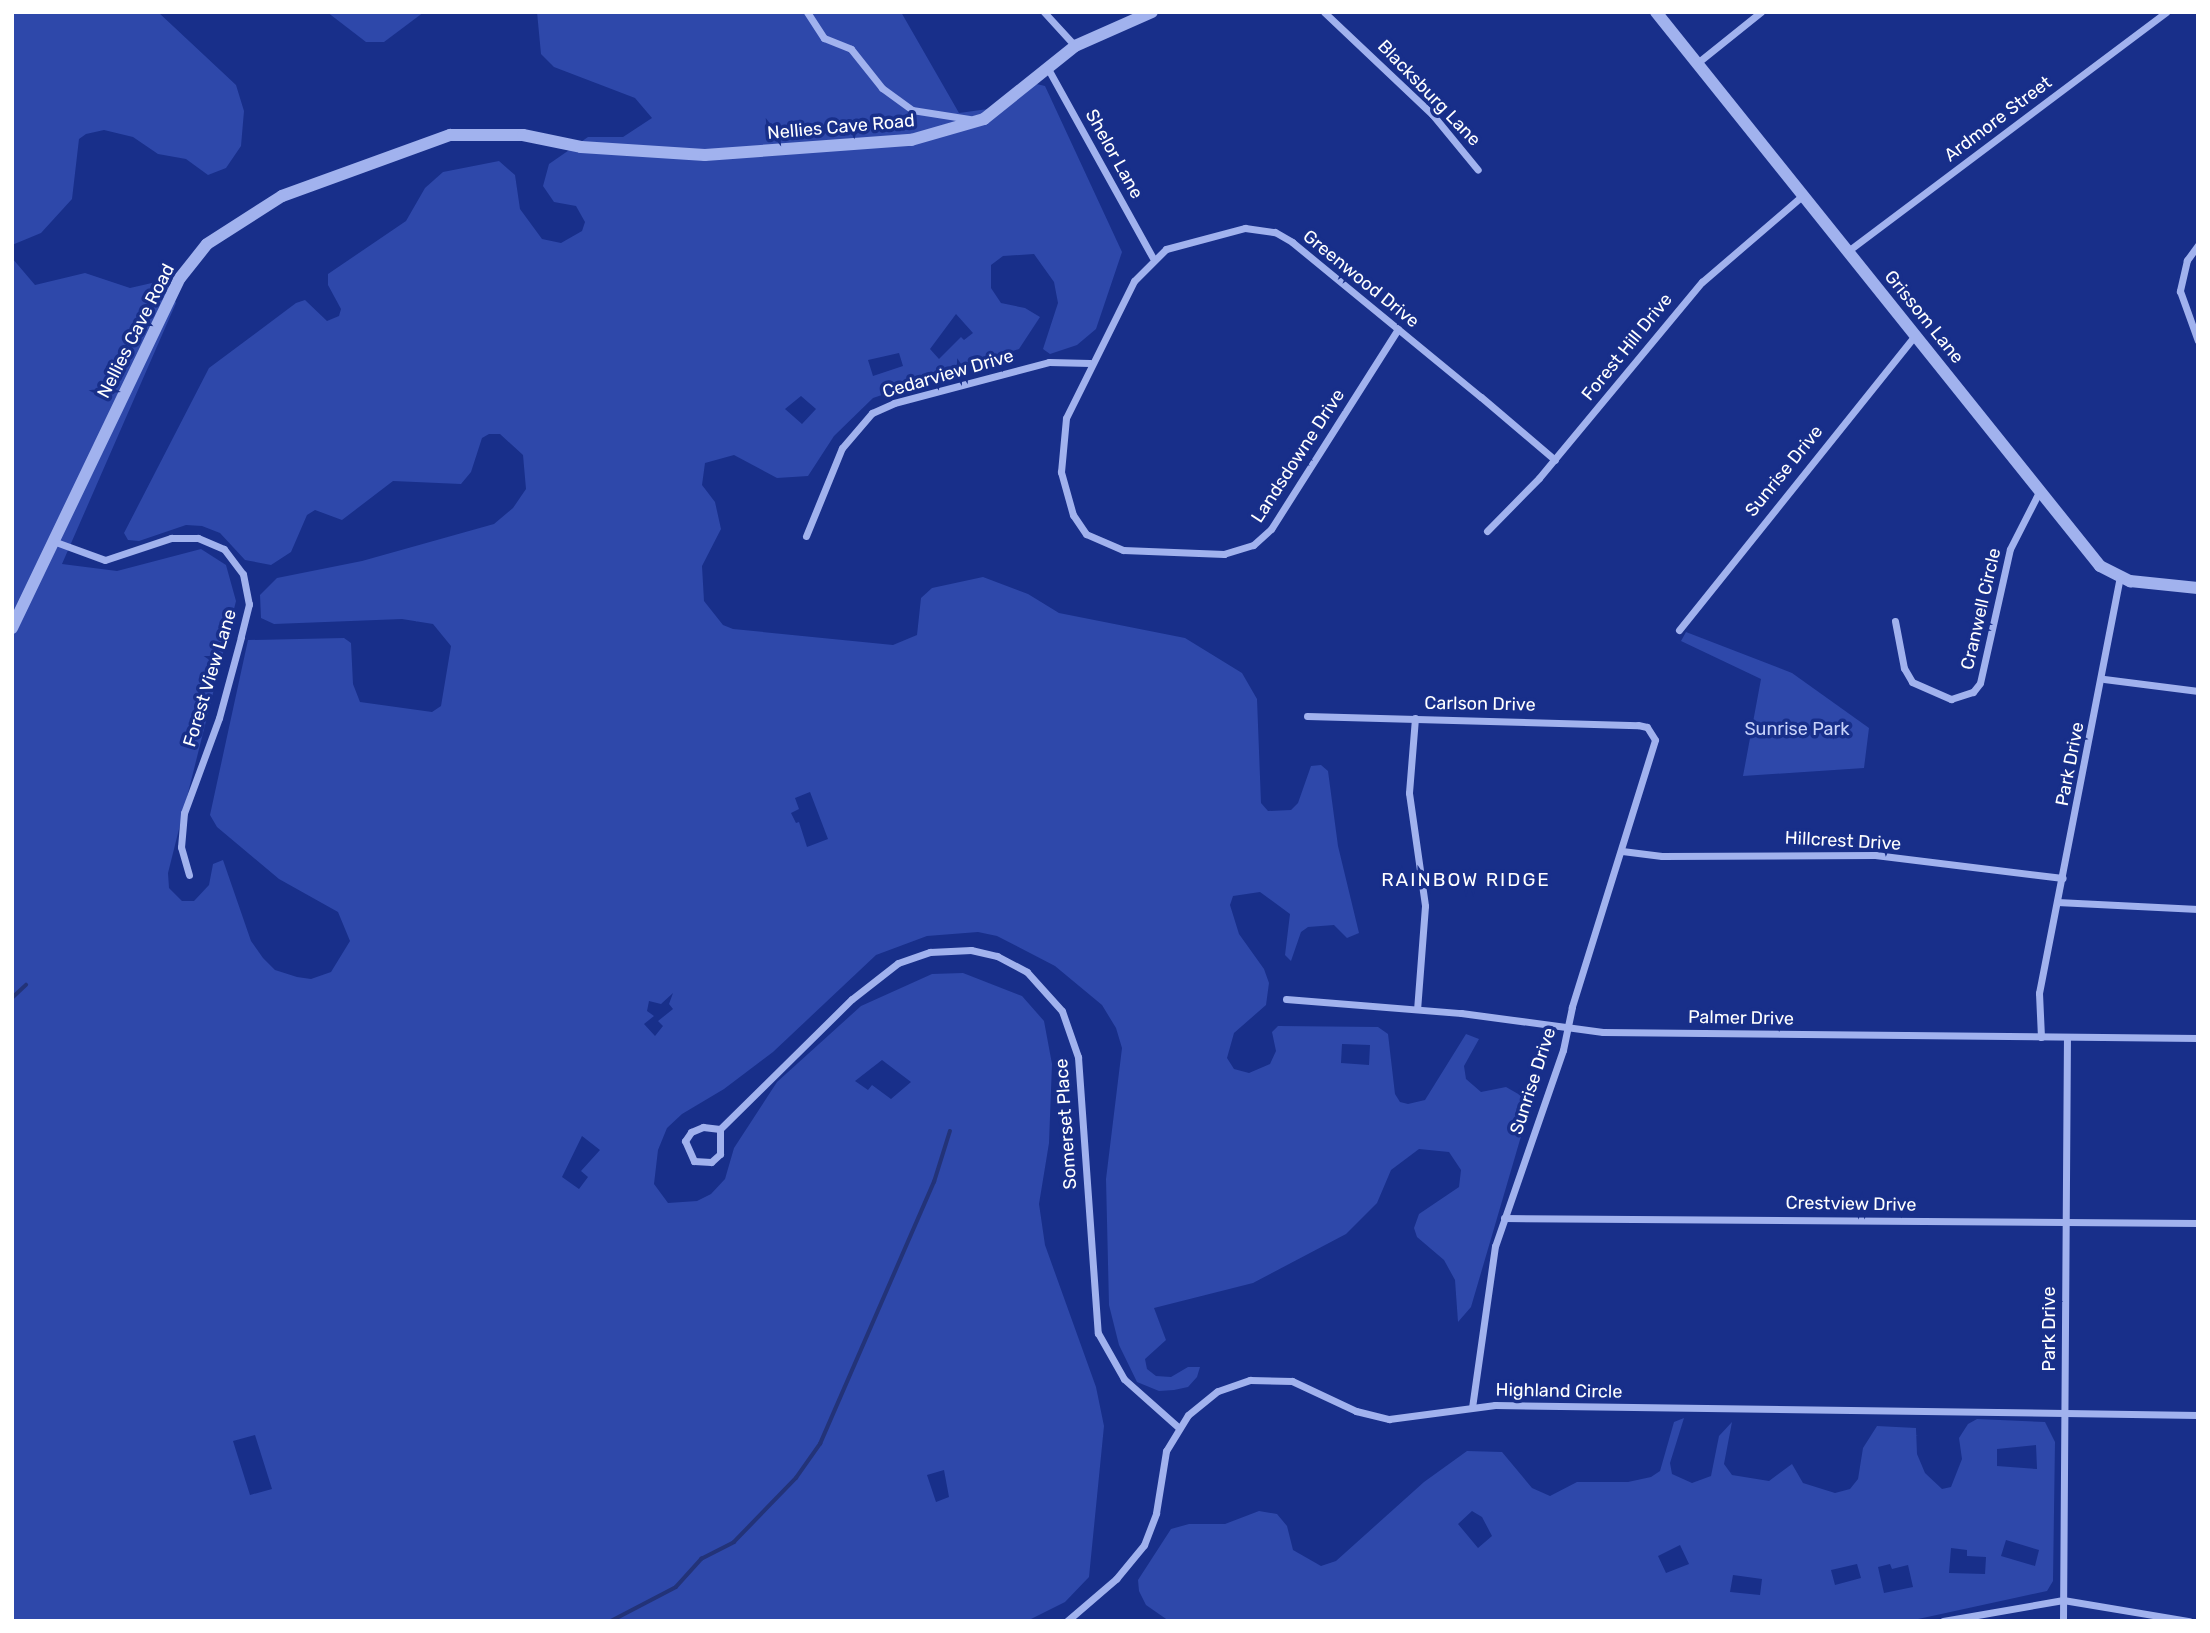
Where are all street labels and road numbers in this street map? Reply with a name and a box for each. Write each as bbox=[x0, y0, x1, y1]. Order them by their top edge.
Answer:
street label: Blacksburg Lane bbox=[1373, 36, 1485, 150]
street label: Ardmore Street bbox=[1940, 72, 2056, 166]
street label: Shelor Lane bbox=[1080, 105, 1148, 203]
street label: Nellies Cave Road bbox=[766, 110, 916, 144]
street label: Greenwood Drive bbox=[1299, 226, 1423, 332]
street label: Nellies Cave Road bbox=[93, 260, 179, 402]
street label: Grissom Lane bbox=[1880, 266, 1968, 368]
street label: Forest Hill Drive bbox=[1577, 289, 1677, 405]
street label: Cedarview Drive bbox=[880, 345, 1016, 403]
street label: Landsdowne Drive bbox=[1247, 385, 1349, 527]
street label: Sunrise Drive bbox=[1741, 421, 1827, 521]
street label: Cranwell Circle bbox=[1957, 546, 2005, 672]
street label: Forest View Lane bbox=[179, 606, 241, 750]
street label: Carlson Drive bbox=[1424, 692, 1536, 716]
street label: Park Drive bbox=[2051, 720, 2089, 808]
street label: Hillcrest Drive bbox=[1784, 827, 1902, 855]
street label: Palmer Drive bbox=[1688, 1006, 1794, 1030]
street label: Sunrise Drive bbox=[1506, 1025, 1560, 1137]
street label: Somerset Place bbox=[1051, 1058, 1081, 1190]
street label: Crestview Drive bbox=[1785, 1192, 1917, 1216]
street label: Park Drive bbox=[2038, 1286, 2060, 1372]
street label: Highland Circle bbox=[1495, 1379, 1623, 1403]

